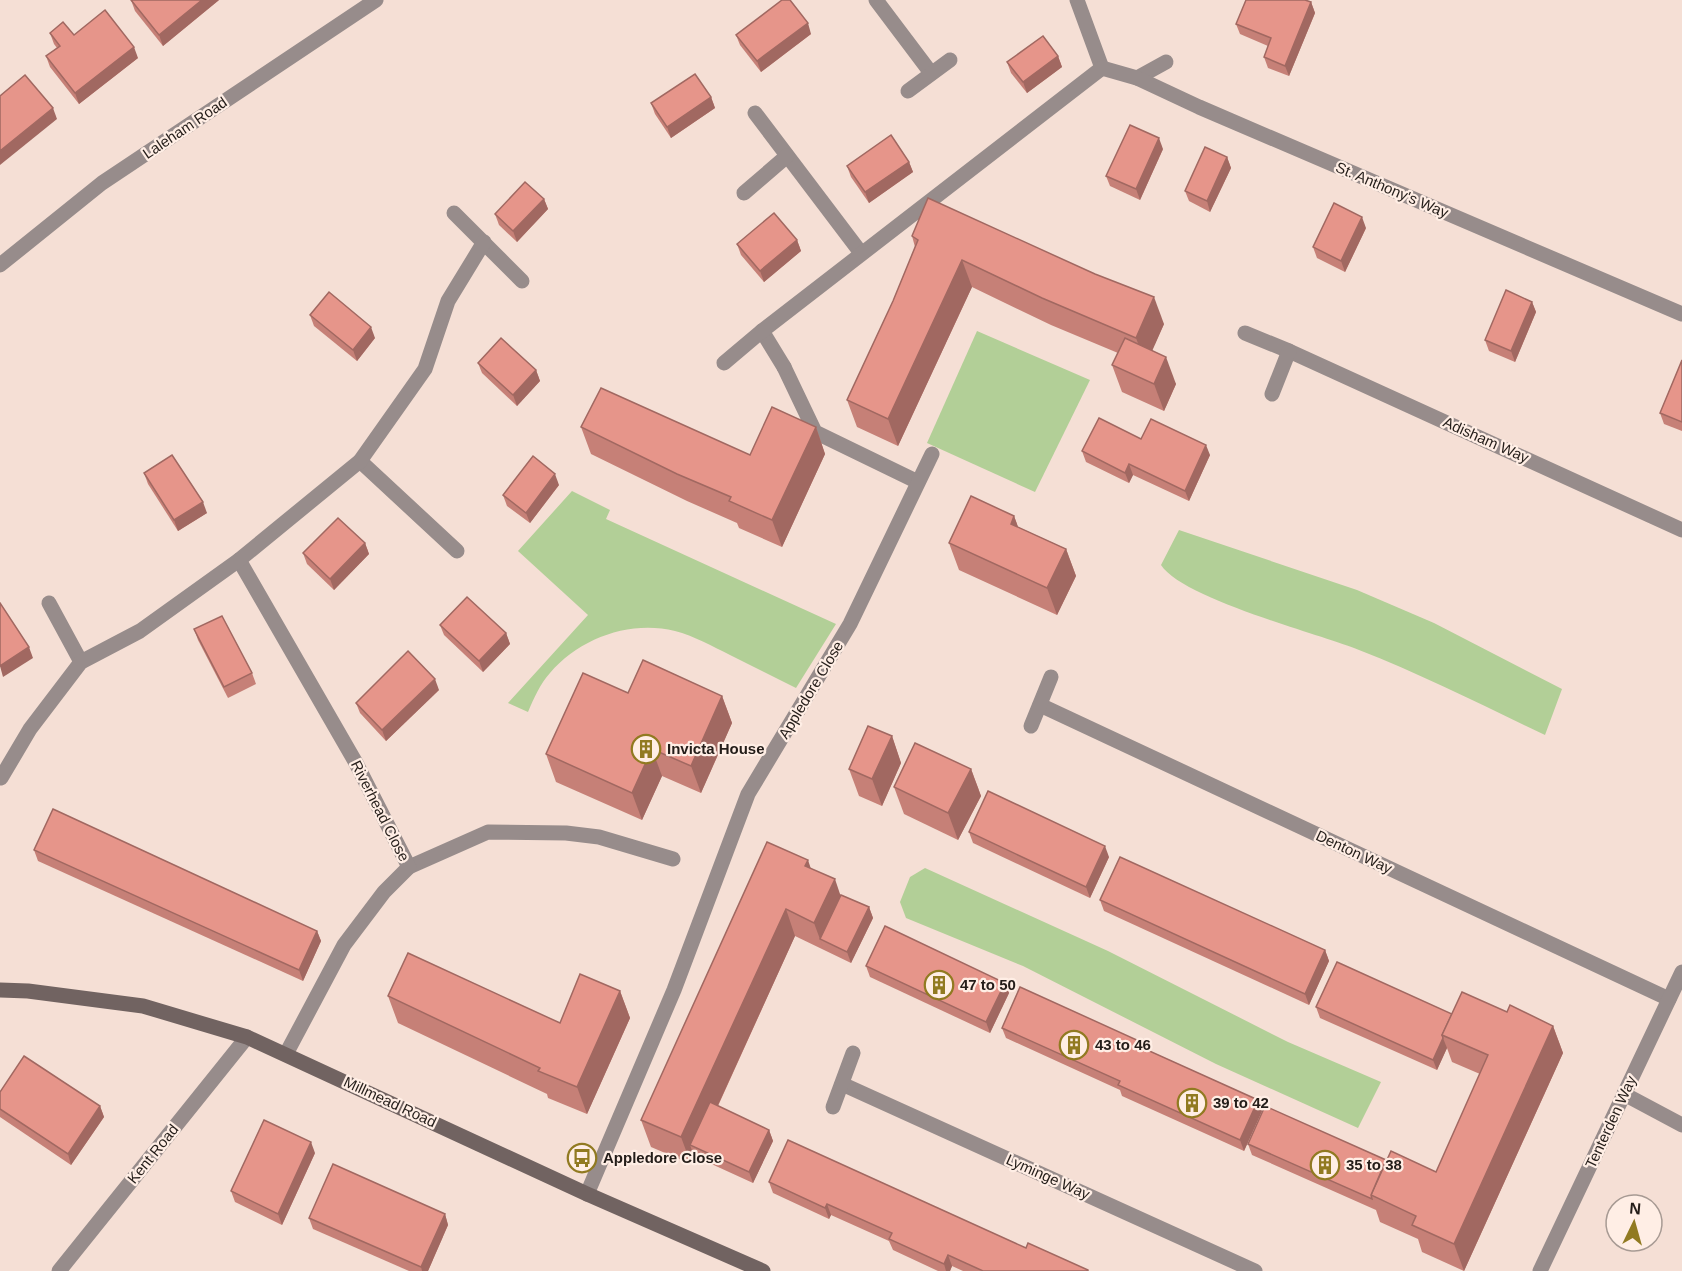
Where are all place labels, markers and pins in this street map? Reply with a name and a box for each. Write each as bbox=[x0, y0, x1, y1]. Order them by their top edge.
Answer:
building icon: Invicta House bbox=[630, 733, 662, 765]
place label: Invicta House bbox=[667, 740, 765, 757]
building icon: 47 to 50 bbox=[923, 969, 955, 1001]
place label: 47 to 50 bbox=[960, 976, 1016, 993]
building icon: 43 to 46 bbox=[1058, 1029, 1090, 1061]
place label: 43 to 46 bbox=[1095, 1036, 1151, 1053]
building icon: 39 to 42 bbox=[1176, 1087, 1208, 1119]
place label: 39 to 42 bbox=[1213, 1094, 1269, 1111]
bus stop icon: Appledore Close bbox=[566, 1142, 598, 1174]
place label: Appledore Close bbox=[603, 1149, 722, 1166]
building icon: 35 to 38 bbox=[1309, 1149, 1341, 1181]
place label: 35 to 38 bbox=[1346, 1156, 1402, 1173]

